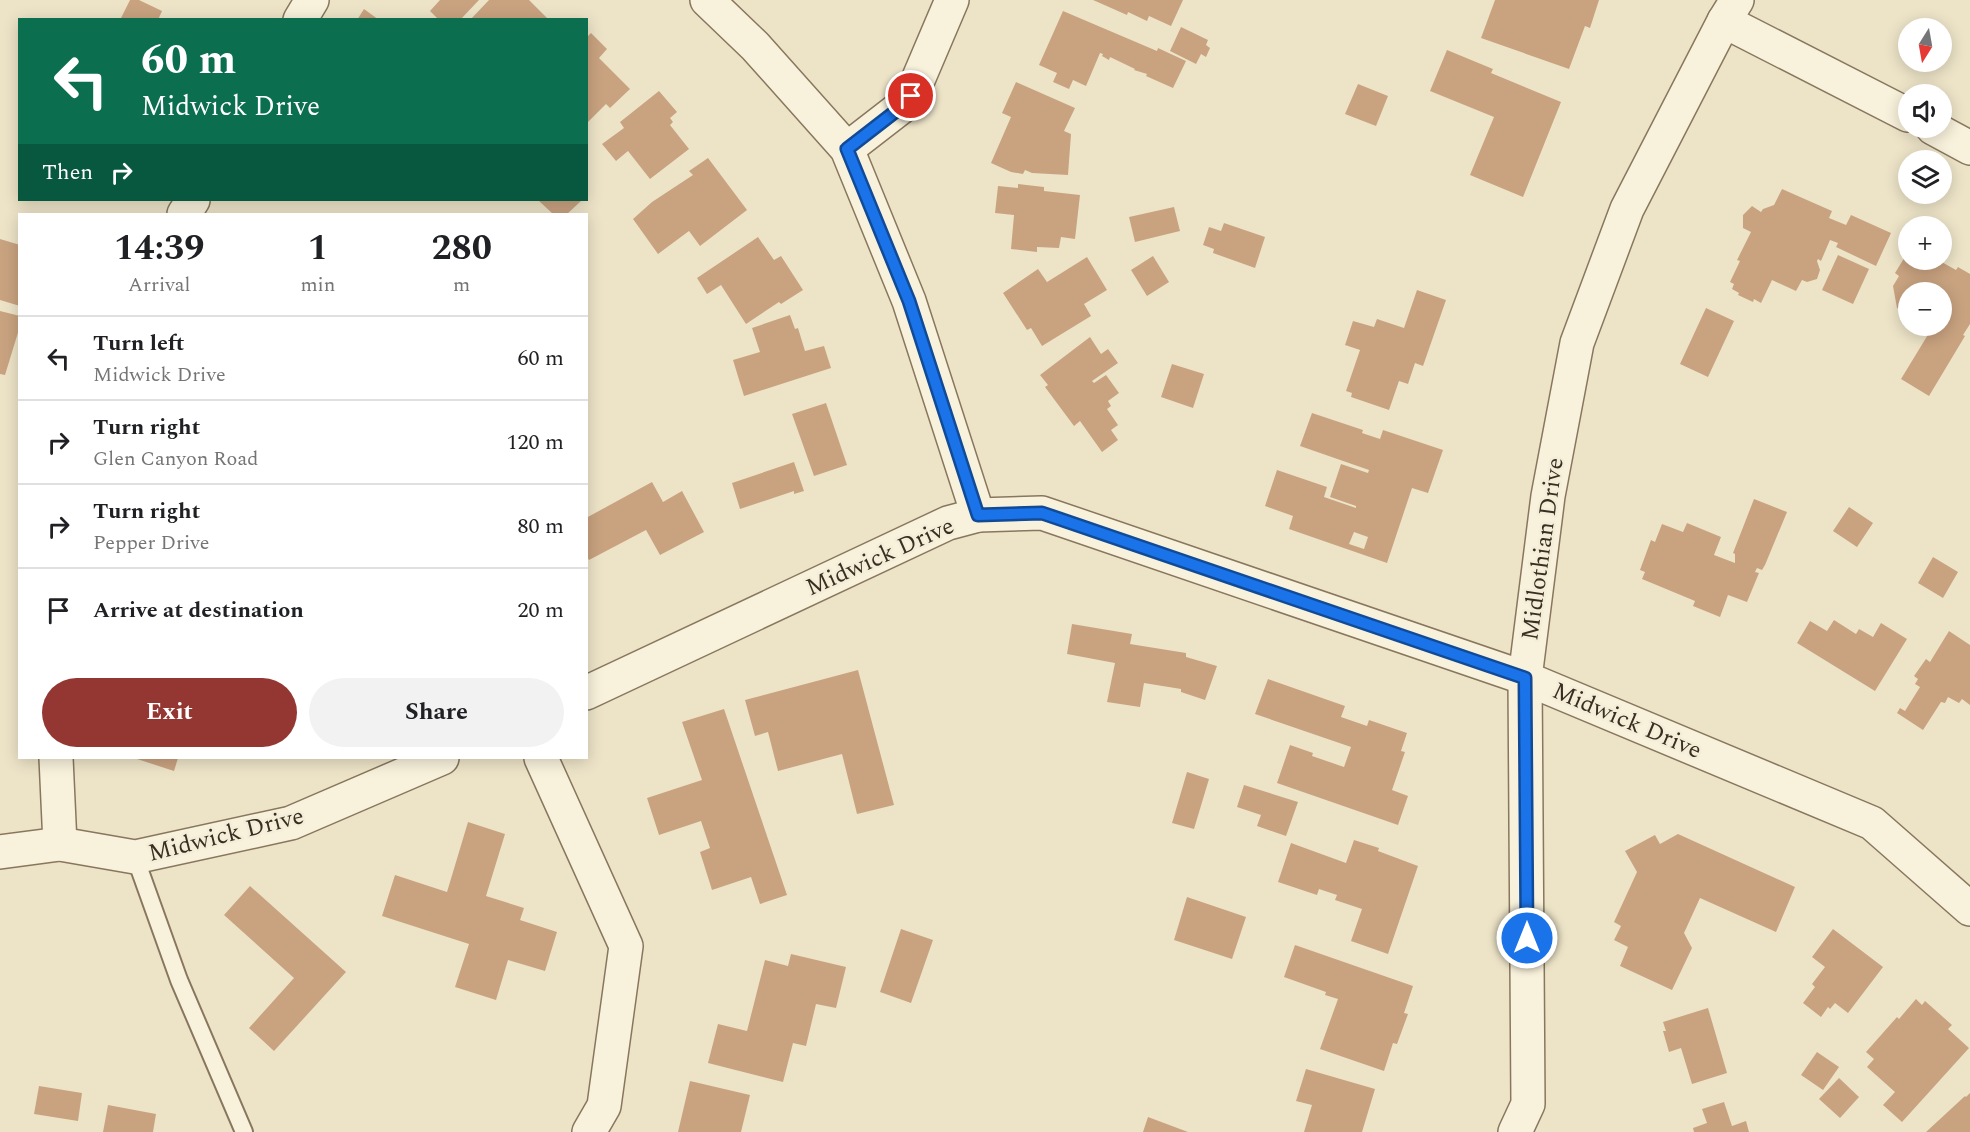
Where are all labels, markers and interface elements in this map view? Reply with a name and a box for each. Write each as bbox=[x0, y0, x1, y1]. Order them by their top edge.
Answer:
north arrow bbox=[1898, 18, 1952, 72]
map controls bbox=[1898, 18, 1952, 336]
text: 60 m bbox=[141, 29, 236, 92]
icon: left bbox=[42, 42, 120, 120]
pin bbox=[885, 70, 936, 121]
icon: arrive bbox=[894, 79, 927, 112]
button: sound bbox=[1898, 84, 1952, 138]
text: Midwick Drive bbox=[141, 86, 320, 128]
button: layers bbox=[1898, 150, 1952, 204]
text: Then bbox=[42, 156, 93, 189]
icon: right bbox=[105, 156, 138, 189]
button: + bbox=[1898, 216, 1952, 270]
text: 14:39 bbox=[114, 221, 204, 276]
text: 1 bbox=[308, 221, 328, 276]
text: 280 bbox=[431, 221, 492, 276]
text: Arrival bbox=[128, 270, 190, 300]
text: min bbox=[300, 270, 335, 300]
text: m bbox=[453, 270, 470, 300]
button: − bbox=[1898, 282, 1952, 336]
text: Turn left bbox=[93, 327, 185, 360]
icon: left bbox=[42, 342, 75, 375]
text: 60 m bbox=[518, 342, 564, 375]
text: Midwick Drive bbox=[93, 360, 226, 390]
text: Turn right bbox=[93, 411, 200, 444]
icon: right bbox=[42, 426, 75, 459]
text: 120 m bbox=[507, 426, 564, 459]
text: Glen Canyon Road bbox=[93, 444, 258, 474]
street label: Midlothian Drive bbox=[1512, 455, 1574, 643]
text: Turn right bbox=[93, 495, 200, 528]
street label: Midwick Drive bbox=[800, 508, 960, 606]
icon: right bbox=[42, 510, 75, 543]
text: 80 m bbox=[518, 510, 564, 543]
text: Pepper Drive bbox=[93, 528, 209, 558]
icon: arrive bbox=[42, 594, 75, 627]
text: Arrive at destination bbox=[93, 594, 304, 627]
text: 20 m bbox=[518, 594, 564, 627]
street label: Midwick Drive bbox=[1547, 673, 1707, 769]
button: Exit bbox=[42, 678, 297, 747]
button: Share bbox=[309, 678, 564, 747]
street label: Midwick Drive bbox=[144, 798, 308, 872]
position arrow bbox=[1495, 906, 1559, 970]

